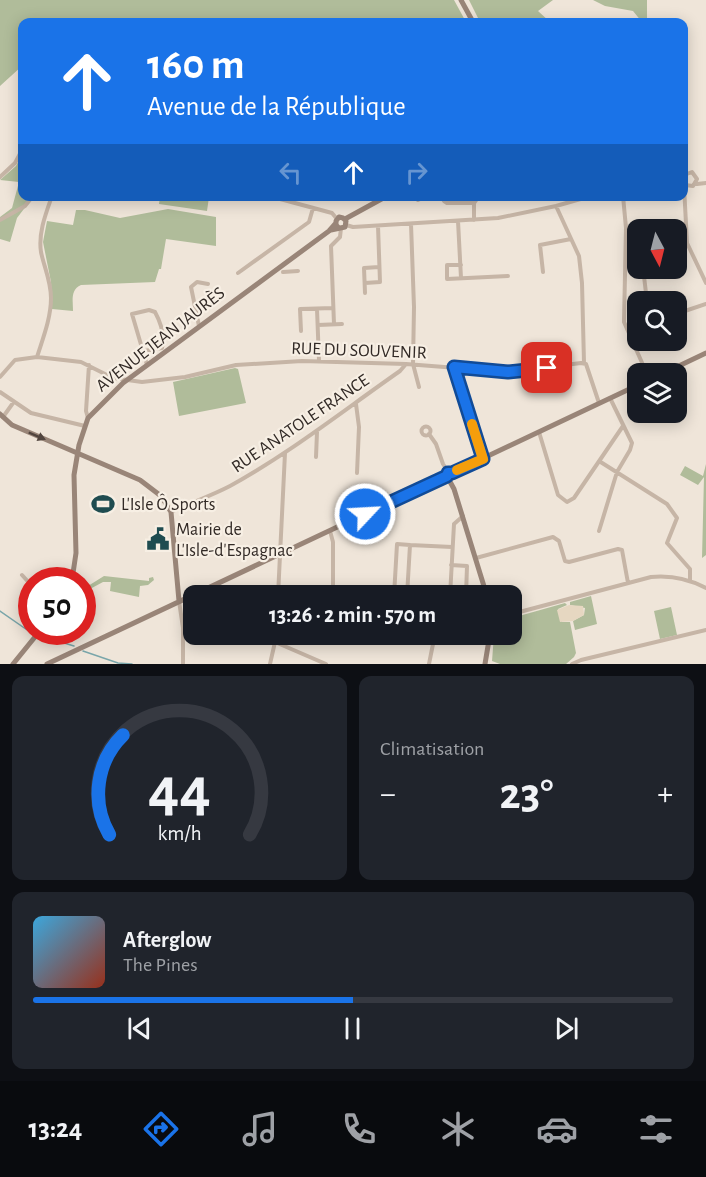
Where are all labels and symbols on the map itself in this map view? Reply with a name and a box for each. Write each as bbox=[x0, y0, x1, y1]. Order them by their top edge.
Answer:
north arrow bbox=[627, 219, 687, 279]
street label: AVENUE JEAN JAURÈS bbox=[91, 282, 228, 396]
street label: RUE DU SOUVENIR bbox=[291, 340, 427, 362]
pin bbox=[521, 342, 572, 393]
street label: RUE ANATOLE FRANCE bbox=[229, 371, 373, 476]
one-way arrow bbox=[28, 432, 46, 441]
position arrow bbox=[333, 482, 397, 546]
sports icon: L'Isle Ô Sports bbox=[90, 491, 116, 517]
place label: L'Isle Ô Sports bbox=[121, 493, 216, 514]
place label: Mairie de L'Isle-d'Espagnac bbox=[176, 521, 293, 560]
public building icon: Mairie de L'Isle-d'Espagnac bbox=[145, 526, 171, 552]
speed limit sign: 50 bbox=[18, 567, 96, 645]

